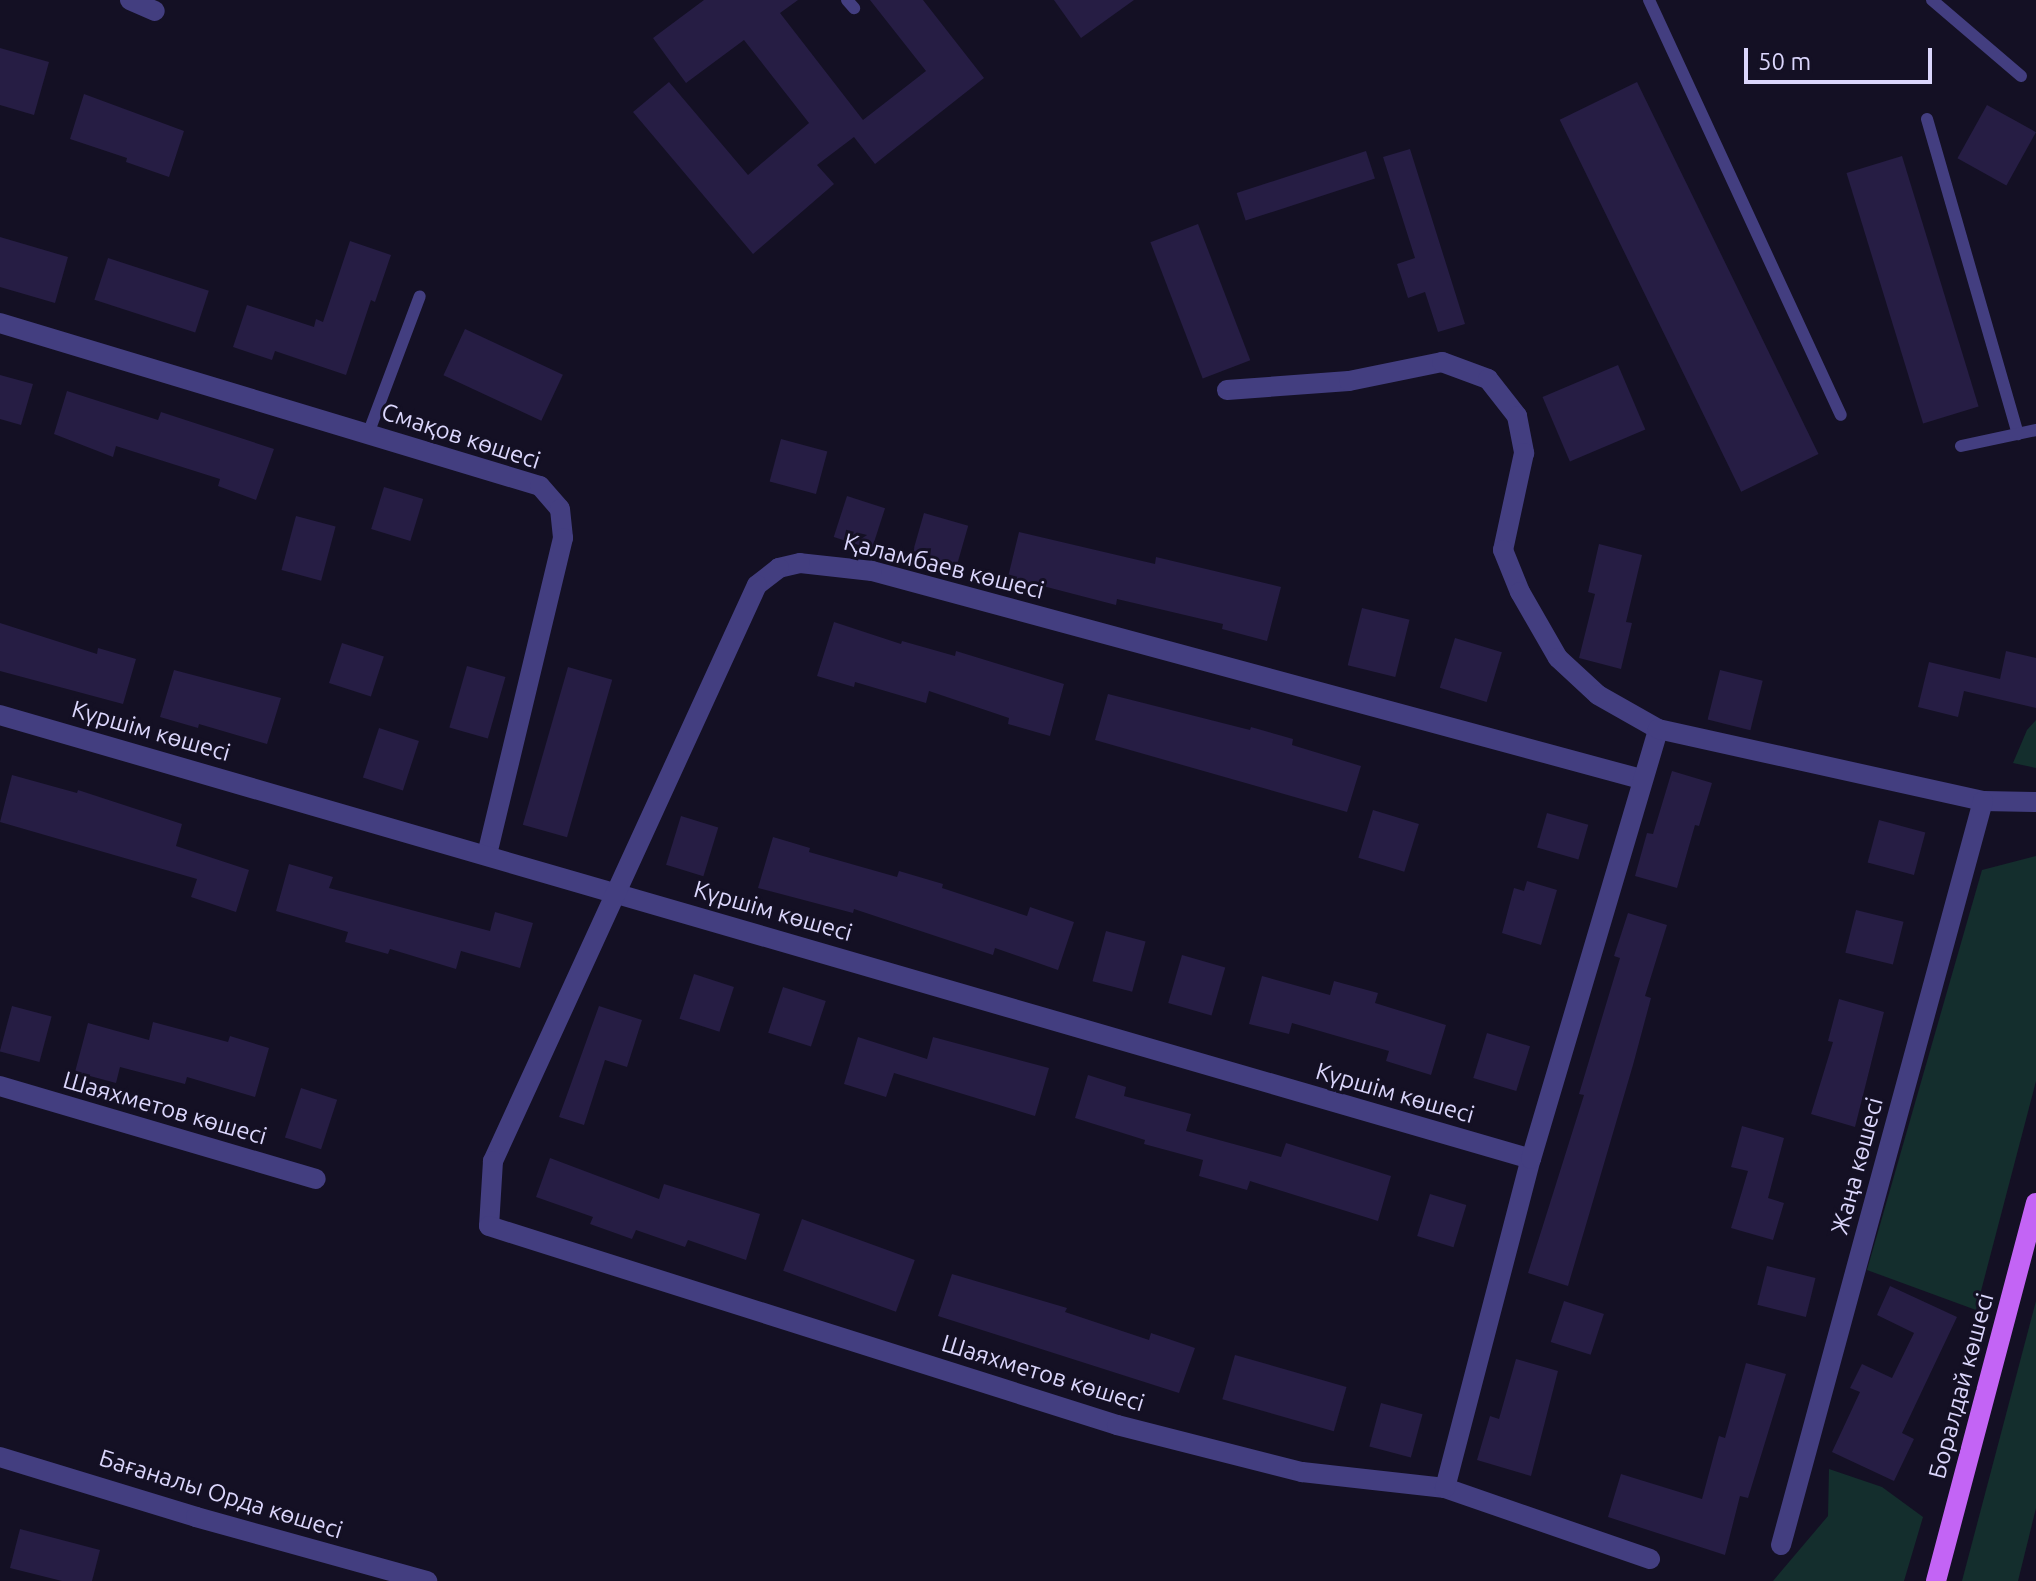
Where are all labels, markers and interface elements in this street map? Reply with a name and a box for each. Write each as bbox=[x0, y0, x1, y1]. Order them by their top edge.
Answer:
scale bar bbox=[1748, 32, 1936, 82]
text: 50 m bbox=[1758, 48, 1811, 75]
street label: Смақов көшесі bbox=[378, 397, 544, 475]
street label: Қаламбаев көшесі bbox=[841, 527, 1047, 605]
street label: Күршім көшесі bbox=[69, 695, 233, 767]
street label: Күршім көшесі bbox=[691, 875, 855, 947]
street label: Күршім көшесі bbox=[1313, 1057, 1477, 1129]
street label: Шаяхметов көшесі bbox=[60, 1065, 270, 1151]
street label: Жаңа көшесі bbox=[1825, 1094, 1889, 1238]
street label: Боралдай көшесі bbox=[1922, 1290, 2000, 1482]
street label: Шаяхметов көшесі bbox=[938, 1328, 1148, 1418]
street label: Бағаналы Орда көшесі bbox=[96, 1443, 346, 1545]

